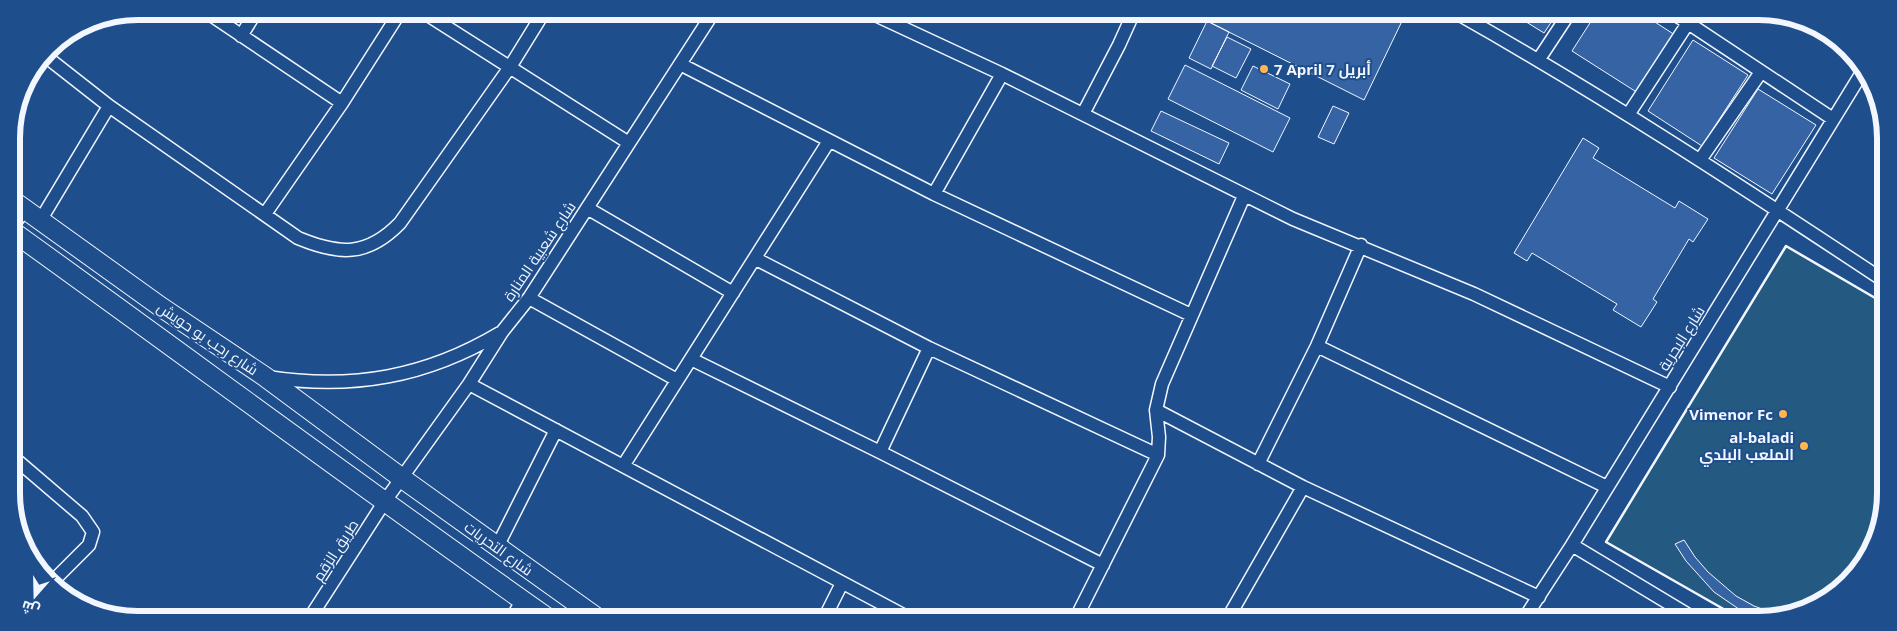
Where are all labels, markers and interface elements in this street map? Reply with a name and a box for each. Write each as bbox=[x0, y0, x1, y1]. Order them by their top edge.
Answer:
place label: 7 April 7 أبريل bbox=[1274, 59, 1371, 79]
marker: 7 April 7 أبريل bbox=[1258, 63, 1270, 75]
street label: شارع شعبية المنارة bbox=[498, 197, 581, 306]
street label: شارع رجب بو حويش bbox=[153, 297, 262, 381]
street label: شارع البحرية bbox=[1653, 302, 1711, 375]
place label: Vimenor Fc bbox=[1689, 404, 1773, 424]
marker: Vimenor Fc bbox=[1777, 408, 1789, 420]
place label: al-baladi الملعب البلدي bbox=[1699, 427, 1794, 467]
marker: al-baladi الملعب البلدي bbox=[1798, 440, 1810, 452]
street label: طريق الزقم bbox=[308, 515, 363, 585]
street label: شارع التحريات bbox=[459, 516, 537, 581]
north arrow bbox=[10, 571, 60, 621]
text: ش bbox=[19, 597, 42, 621]

